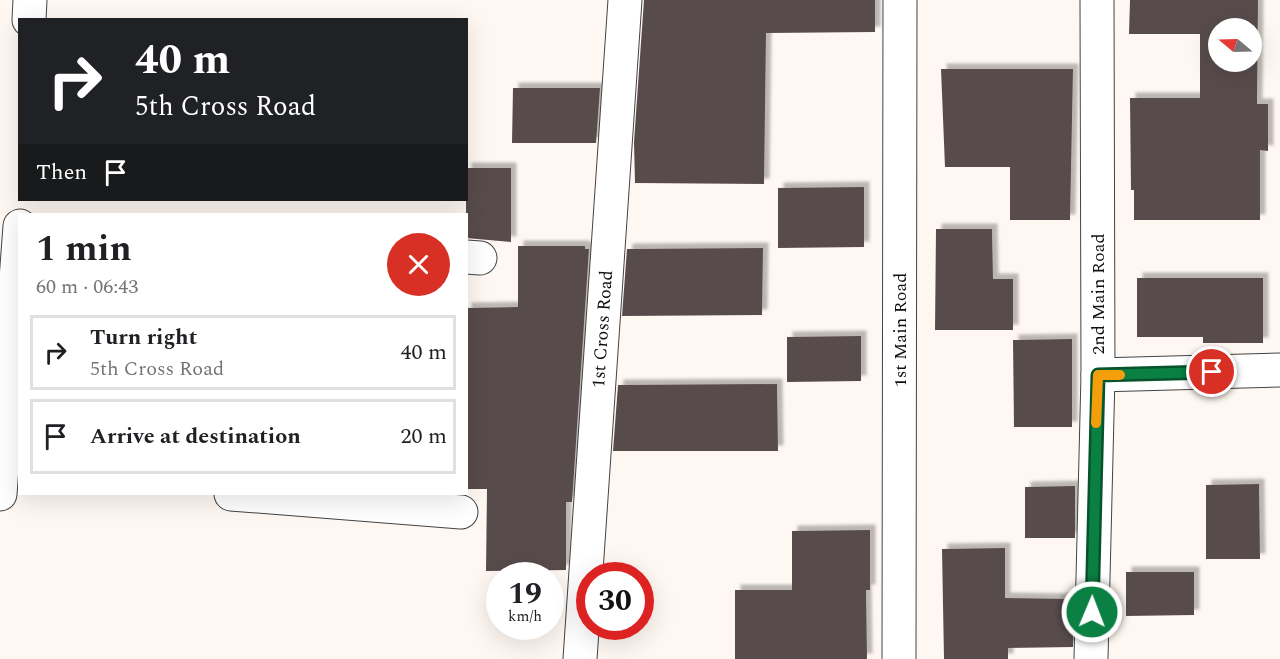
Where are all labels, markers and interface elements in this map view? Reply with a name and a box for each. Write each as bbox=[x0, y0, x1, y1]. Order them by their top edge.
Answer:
north arrow bbox=[1208, 18, 1262, 72]
map controls bbox=[1208, 18, 1262, 72]
text: 40 m bbox=[135, 29, 230, 92]
icon: right bbox=[36, 42, 114, 120]
text: 5th Cross Road bbox=[135, 86, 316, 128]
text: Then bbox=[36, 156, 87, 189]
icon: arrive bbox=[99, 156, 132, 189]
text: 1 min bbox=[36, 222, 132, 277]
button: close bbox=[387, 233, 450, 296]
street label: 2nd Main Road bbox=[1085, 233, 1112, 355]
street label: 1st Cross Road bbox=[585, 269, 620, 389]
text: 60 m · 06:43 bbox=[36, 272, 138, 302]
street label: 1st Main Road bbox=[887, 273, 914, 387]
text: Turn right bbox=[90, 321, 197, 354]
icon: right bbox=[39, 336, 72, 369]
text: 40 m bbox=[401, 336, 447, 369]
pin bbox=[1186, 346, 1237, 397]
text: 5th Cross Road bbox=[90, 354, 224, 384]
icon: arrive bbox=[1195, 355, 1228, 388]
icon: arrive bbox=[39, 420, 72, 453]
text: Arrive at destination bbox=[90, 420, 301, 453]
text: 20 m bbox=[401, 420, 447, 453]
speed limit sign: 30 bbox=[576, 562, 654, 640]
text: 19 bbox=[508, 571, 542, 617]
position arrow bbox=[1060, 580, 1124, 644]
text: km/h bbox=[508, 605, 542, 628]

